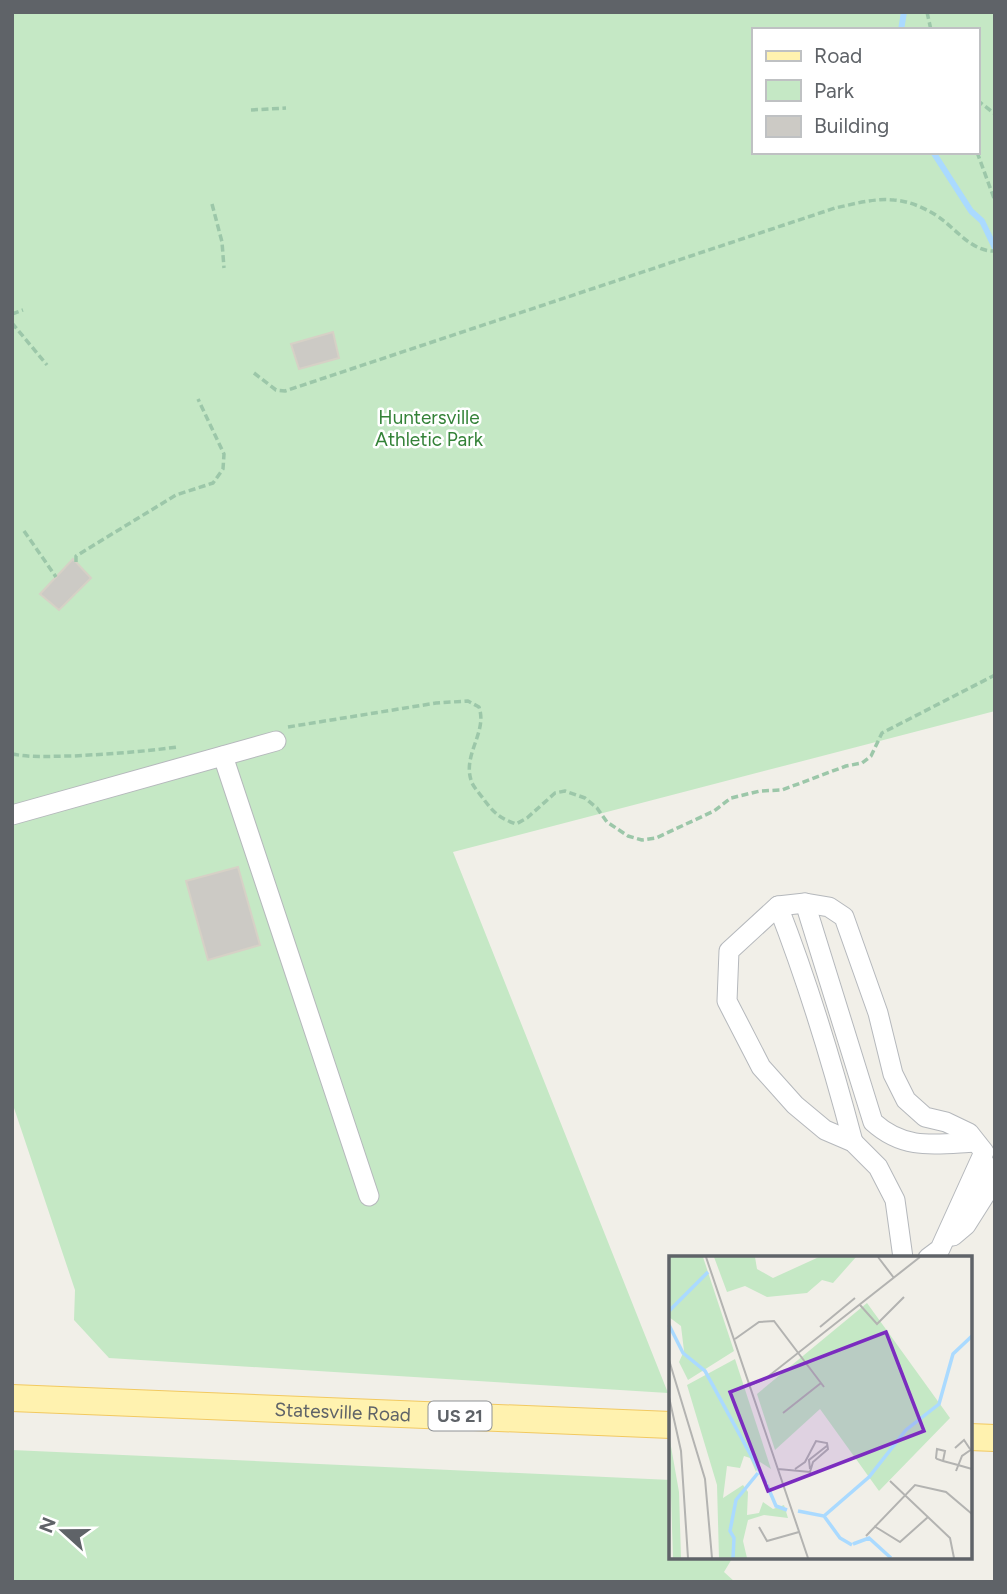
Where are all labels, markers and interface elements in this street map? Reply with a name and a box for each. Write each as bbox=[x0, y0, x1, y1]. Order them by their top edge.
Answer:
legend bbox=[752, 28, 979, 154]
text: Road bbox=[814, 43, 862, 68]
text: Park bbox=[814, 78, 855, 103]
text: Building bbox=[814, 113, 889, 138]
park label: Huntersville Athletic Park bbox=[375, 406, 484, 451]
inset map bbox=[669, 1256, 972, 1559]
street label: Statesville Road bbox=[274, 1398, 411, 1426]
road number: US 21 bbox=[428, 1401, 491, 1430]
north arrow bbox=[28, 1496, 98, 1566]
text: N bbox=[34, 1514, 61, 1536]

